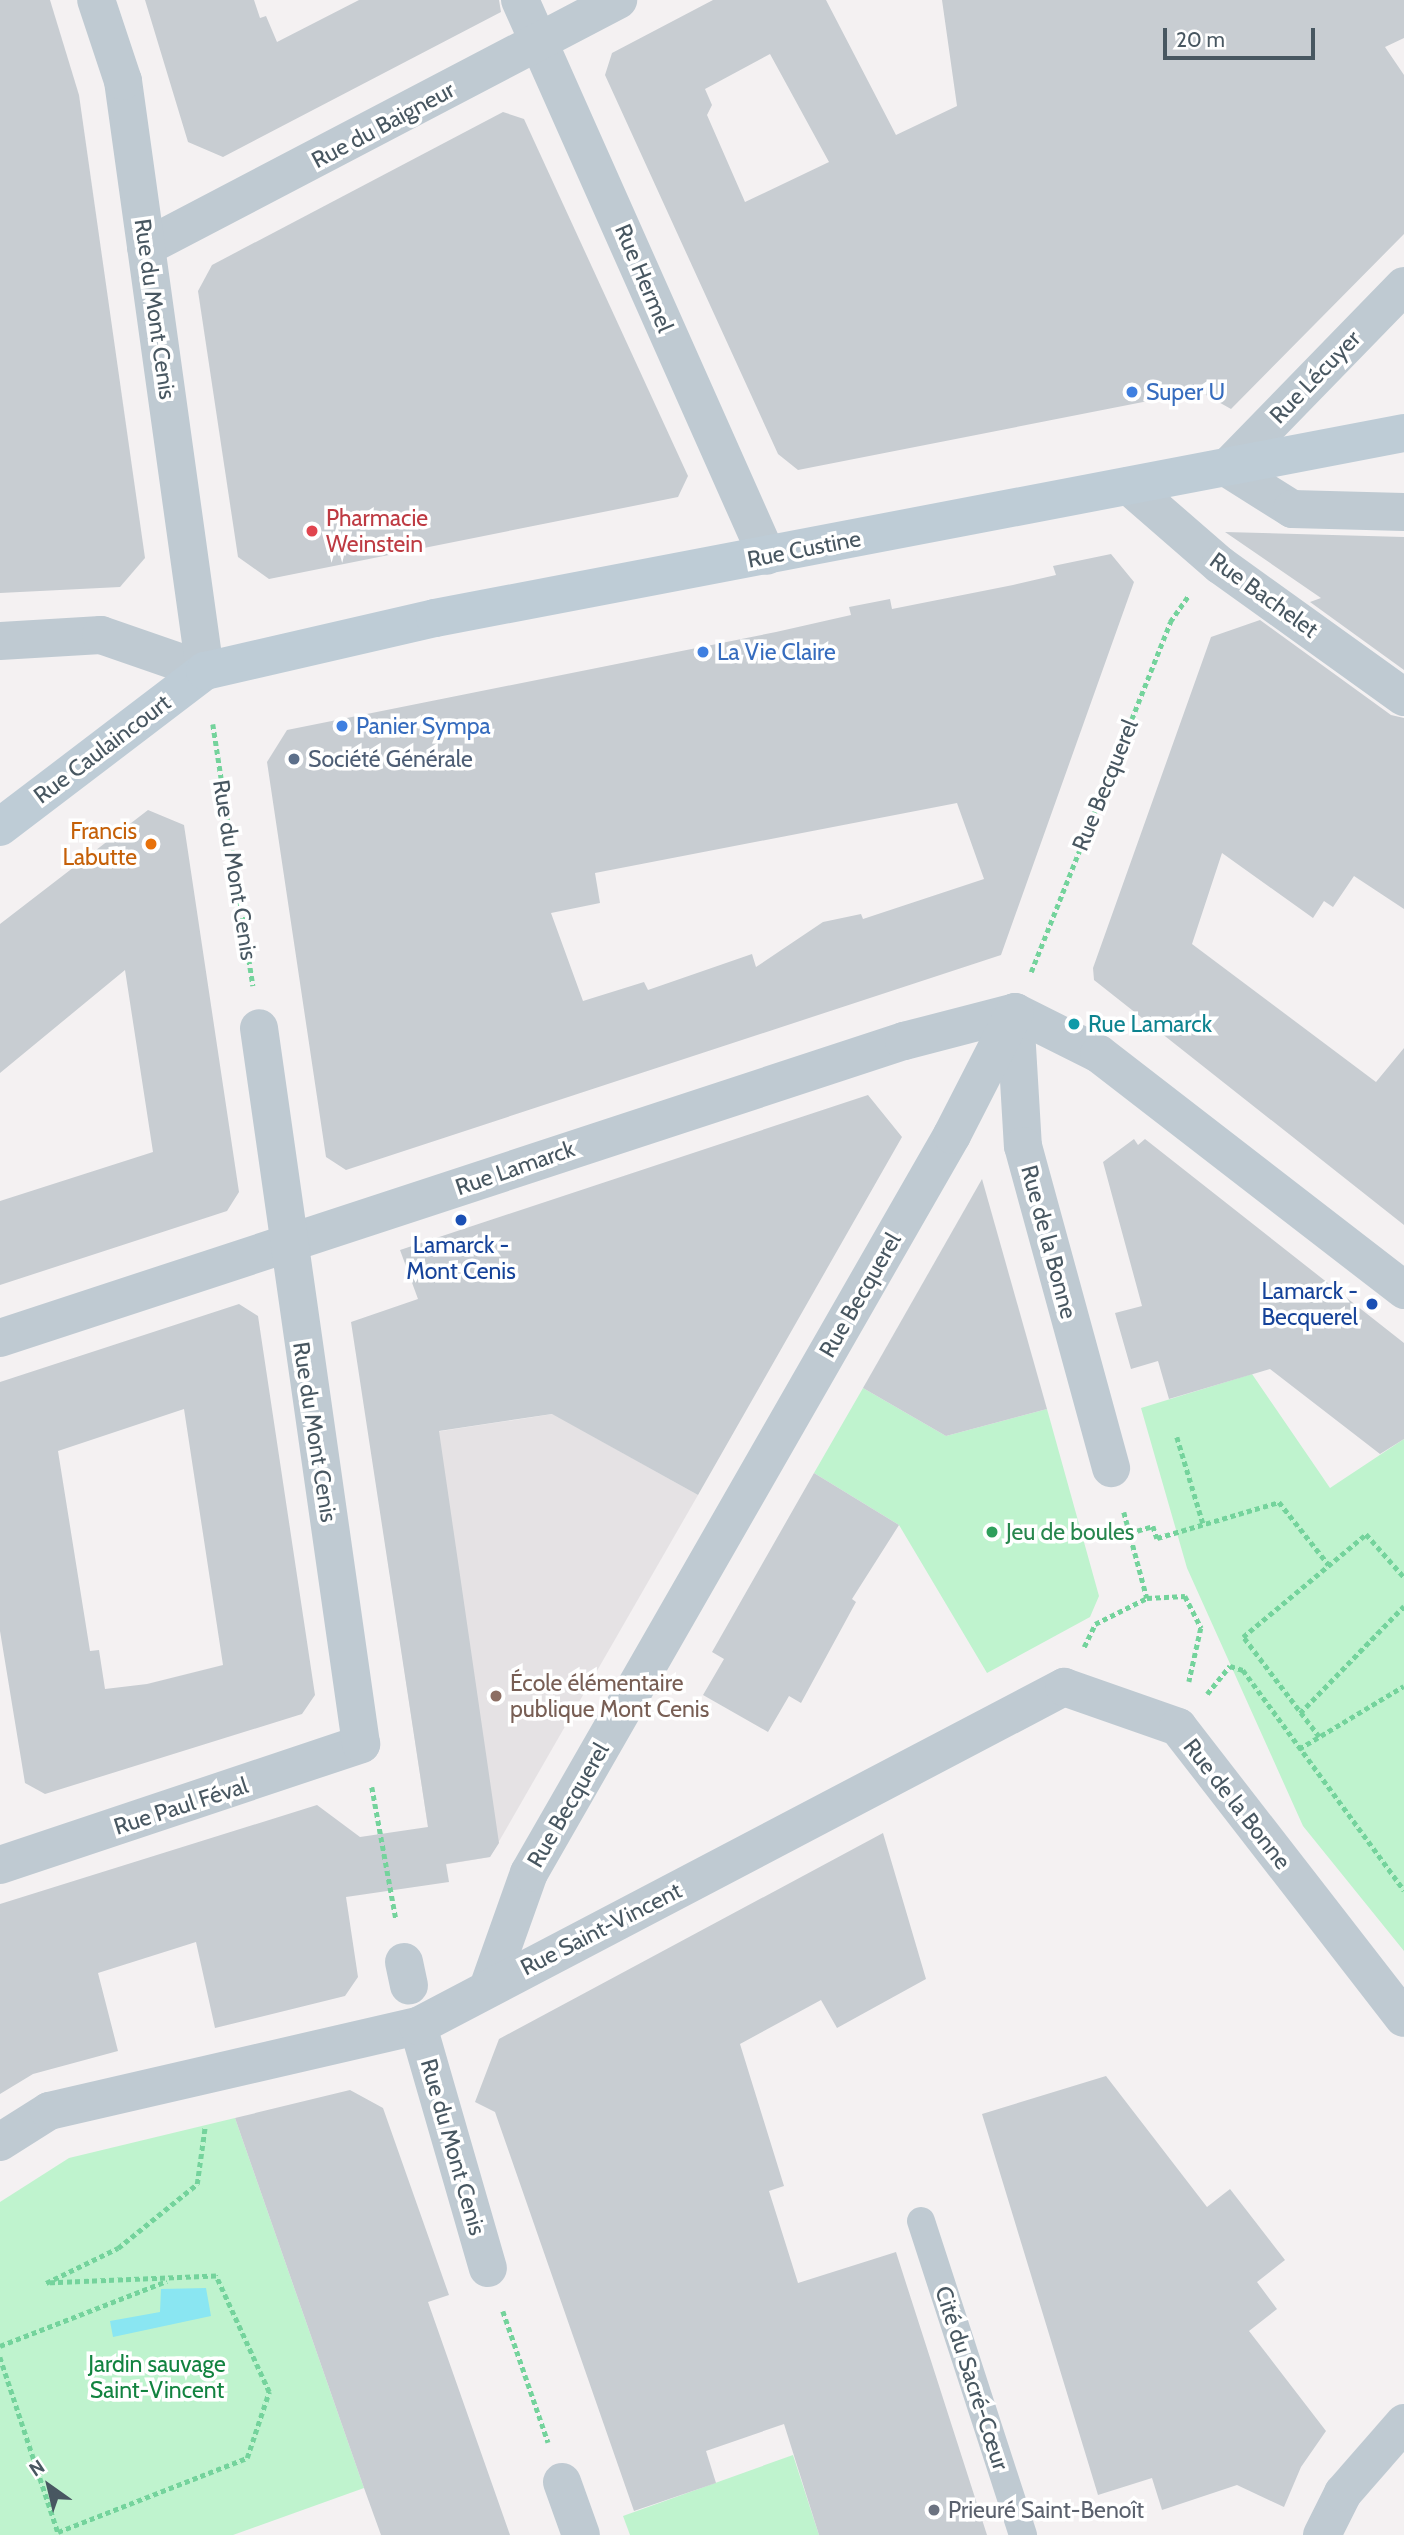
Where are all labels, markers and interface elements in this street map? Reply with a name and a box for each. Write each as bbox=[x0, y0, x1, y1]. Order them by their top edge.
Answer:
scale bar bbox=[1166, 14, 1318, 58]
text: 20 m bbox=[1176, 27, 1225, 52]
street label: Rue du Baigneur bbox=[307, 76, 459, 174]
street label: Rue du Mont Cenis bbox=[129, 217, 181, 401]
street label: Rue Hermel bbox=[609, 220, 679, 336]
street label: Rue Lécuyer bbox=[1264, 325, 1366, 429]
place label: Super U bbox=[1146, 378, 1225, 406]
marker: Super U bbox=[1124, 384, 1140, 400]
place label: Pharmacie Weinstein bbox=[326, 504, 428, 558]
marker: Pharmacie Weinstein bbox=[304, 523, 320, 539]
street label: Rue Custine bbox=[745, 524, 863, 574]
street label: Rue Bachelet bbox=[1205, 547, 1323, 643]
place label: La Vie Claire bbox=[717, 638, 836, 666]
marker: La Vie Claire bbox=[695, 644, 711, 660]
street label: Rue Caulaincourt bbox=[28, 689, 176, 809]
place label: Panier Sympa bbox=[356, 712, 491, 740]
street label: Rue Becquerel bbox=[1066, 715, 1144, 855]
marker: Panier Sympa bbox=[334, 718, 350, 734]
place label: Société Générale bbox=[308, 745, 473, 773]
marker: Société Générale bbox=[286, 751, 302, 767]
street label: Rue du Mont Cenis bbox=[207, 778, 263, 962]
place label: Francis Labutte bbox=[62, 817, 137, 871]
marker: Francis Labutte bbox=[143, 836, 159, 852]
place label: Rue Lamarck bbox=[1088, 1010, 1212, 1038]
marker: Rue Lamarck bbox=[1066, 1016, 1082, 1032]
street label: Rue Lamarck bbox=[452, 1135, 578, 1201]
street label: Rue de la Bonne bbox=[1015, 1162, 1083, 1322]
marker: Lamarck - Mont Cenis bbox=[453, 1212, 469, 1228]
street label: Rue Becquerel bbox=[813, 1228, 907, 1362]
place label: Lamarck - Mont Cenis bbox=[406, 1231, 516, 1285]
place label: Lamarck - Becquerel bbox=[1261, 1277, 1358, 1331]
marker: Lamarck - Becquerel bbox=[1364, 1296, 1380, 1312]
street label: Rue du Mont Cenis bbox=[287, 1340, 343, 1524]
place label: Jeu de boules bbox=[1006, 1518, 1134, 1546]
marker: Jeu de boules bbox=[984, 1524, 1000, 1540]
place label: École élémentaire publique Mont Cenis bbox=[510, 1669, 709, 1723]
marker: École élémentaire publique Mont Cenis bbox=[488, 1688, 504, 1704]
street label: Rue de la Bonne bbox=[1178, 1733, 1296, 1875]
street label: Rue Becquerel bbox=[521, 1738, 615, 1872]
street label: Rue Paul Féval bbox=[110, 1771, 252, 1841]
street label: Rue Saint-Vincent bbox=[516, 1877, 686, 1981]
street label: Rue du Mont Cenis bbox=[415, 2056, 491, 2238]
street label: Cité du Sacré-Cœur bbox=[929, 2283, 1015, 2473]
park label: Jardin sauvage Saint-Vincent bbox=[88, 2350, 226, 2404]
north arrow bbox=[14, 2451, 84, 2521]
text: N bbox=[25, 2455, 49, 2481]
place label: Prieuré Saint-Benoît bbox=[948, 2496, 1144, 2524]
marker: Prieuré Saint-Benoît bbox=[926, 2502, 942, 2518]

